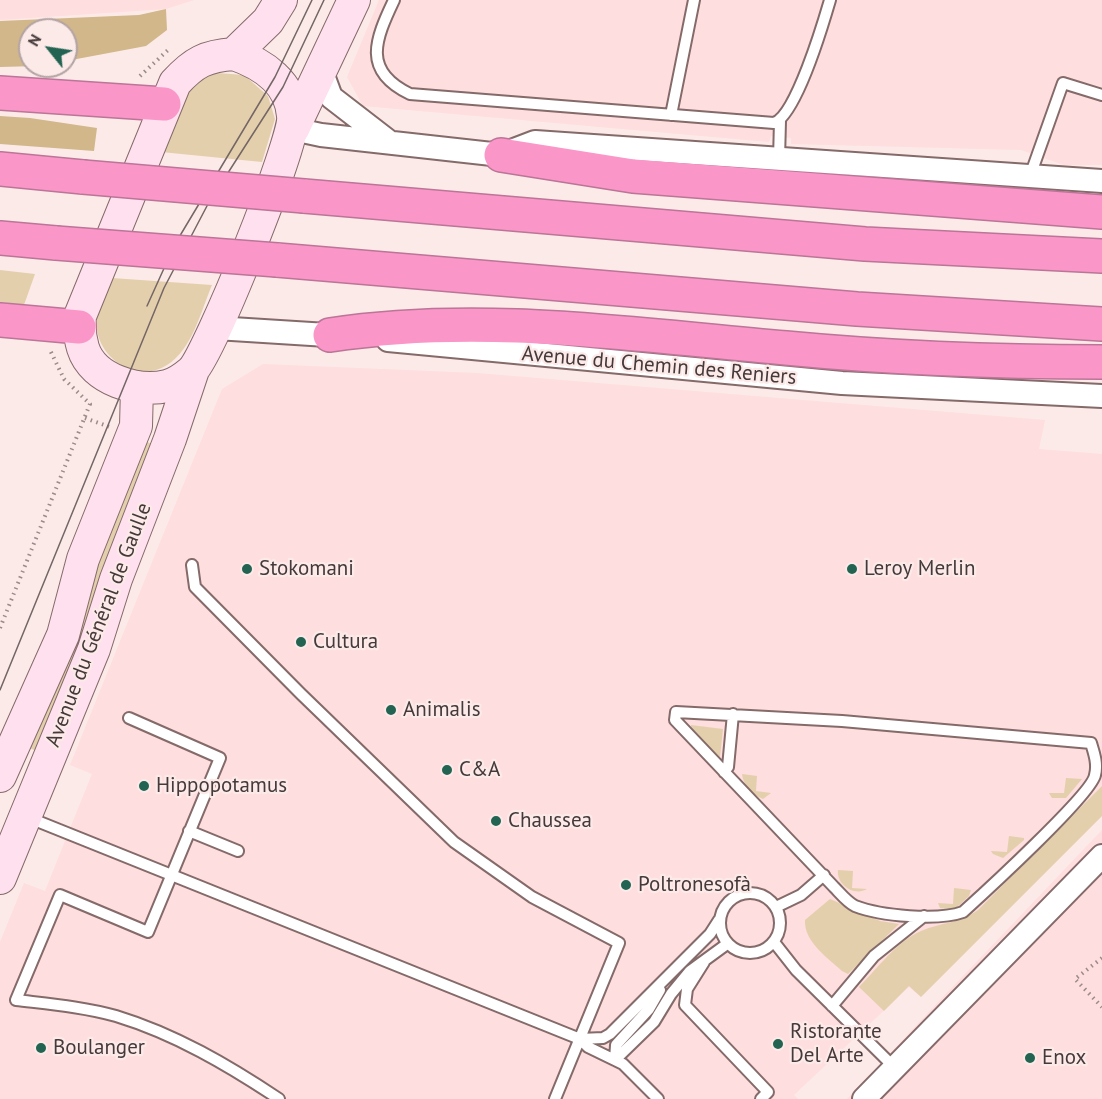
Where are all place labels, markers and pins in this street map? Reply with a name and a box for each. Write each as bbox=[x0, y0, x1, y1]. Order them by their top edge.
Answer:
place label: Stokomani bbox=[259, 556, 354, 582]
place label: Leroy Merlin bbox=[864, 556, 975, 582]
marker: Stokomani bbox=[240, 562, 254, 576]
marker: Leroy Merlin bbox=[845, 562, 859, 576]
place label: Cultura bbox=[313, 629, 378, 655]
marker: Cultura bbox=[294, 635, 308, 649]
place label: Animalis bbox=[403, 697, 480, 723]
marker: Animalis bbox=[384, 703, 398, 717]
place label: C&A bbox=[459, 757, 500, 783]
marker: C&A bbox=[440, 763, 454, 777]
place label: Hippopotamus bbox=[156, 773, 287, 799]
marker: Hippopotamus bbox=[137, 779, 151, 793]
place label: Chaussea bbox=[508, 808, 592, 834]
marker: Chaussea bbox=[489, 814, 503, 828]
place label: Poltronesofà bbox=[638, 872, 751, 898]
marker: Poltronesofà bbox=[619, 878, 633, 892]
place label: Ristorante Del Arte bbox=[790, 1019, 882, 1069]
place label: Boulanger bbox=[53, 1035, 145, 1061]
marker: Ristorante Del Arte bbox=[771, 1037, 785, 1051]
marker: Boulanger bbox=[34, 1041, 48, 1055]
place label: Enox bbox=[1042, 1045, 1086, 1071]
marker: Enox bbox=[1023, 1051, 1037, 1065]

